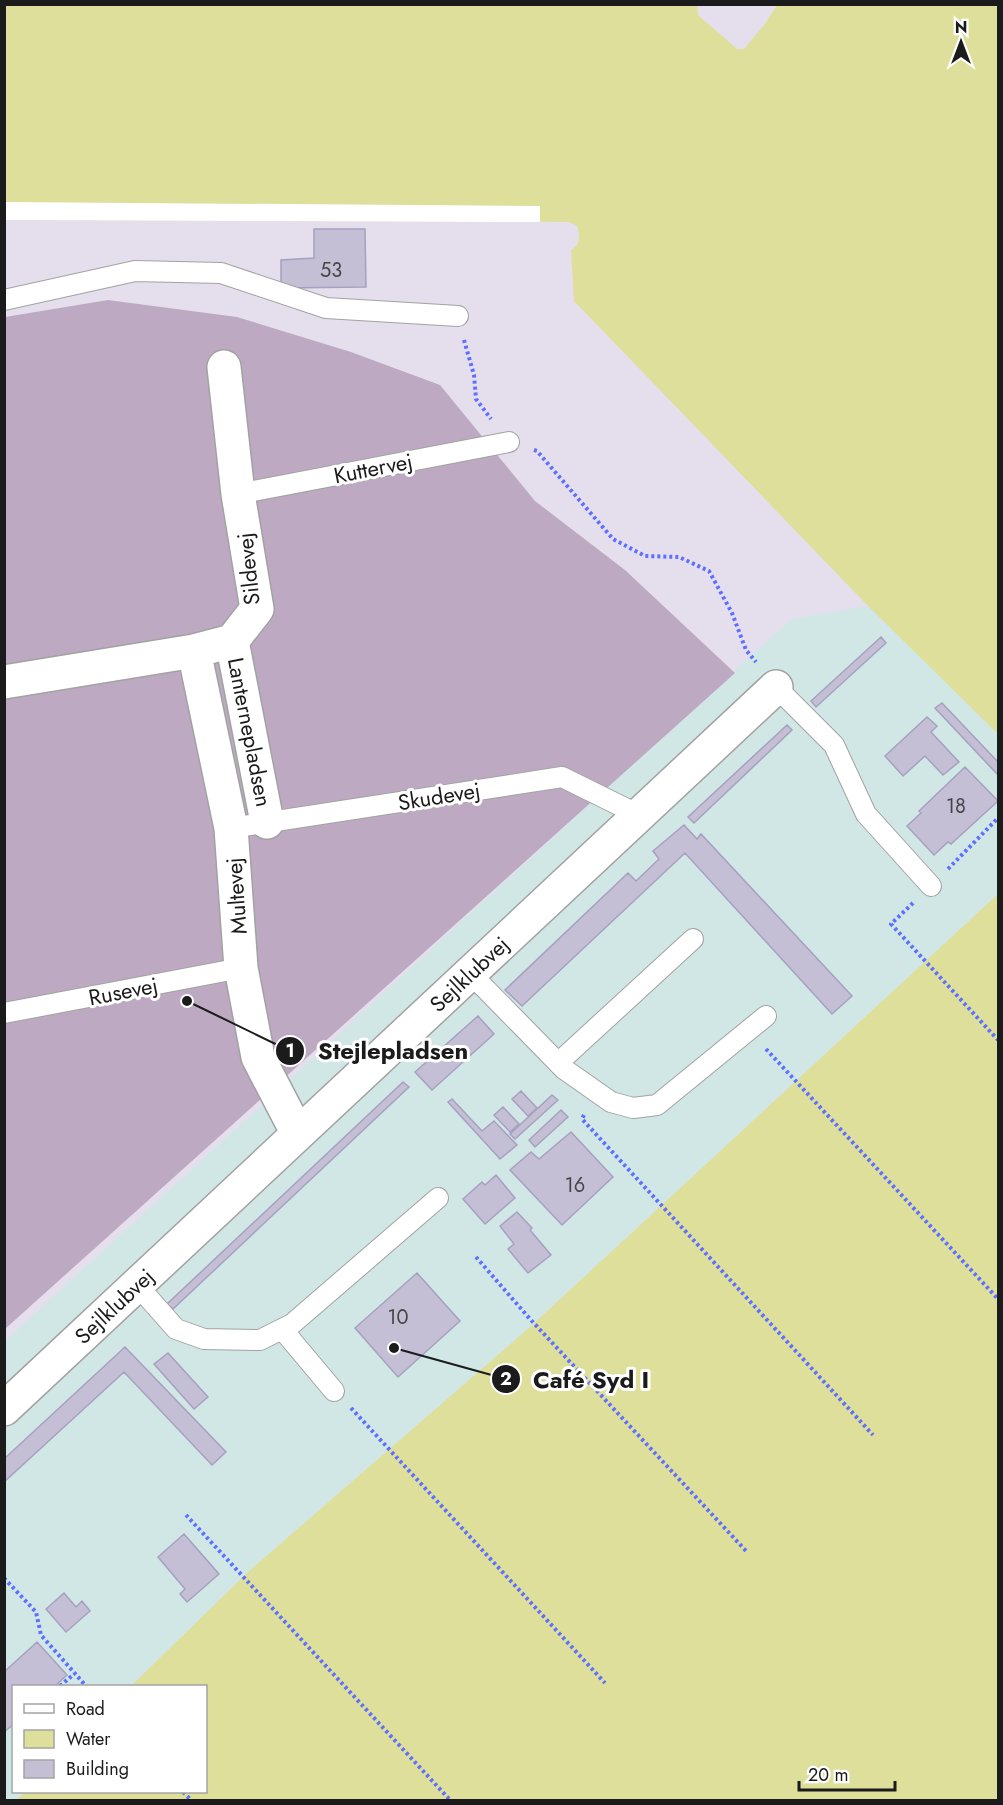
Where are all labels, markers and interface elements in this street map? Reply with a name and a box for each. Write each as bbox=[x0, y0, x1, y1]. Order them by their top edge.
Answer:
north arrow bbox=[931, 12, 991, 72]
text: N bbox=[955, 16, 967, 39]
house number: 53 bbox=[320, 256, 342, 285]
street label: Kuttervej bbox=[331, 445, 415, 491]
street label: Sildevej bbox=[228, 531, 268, 607]
street label: Lanternepladsen bbox=[220, 655, 280, 809]
street label: Skudevej bbox=[396, 774, 482, 818]
house number: 18 bbox=[946, 792, 966, 821]
street label: Multevej bbox=[217, 857, 255, 935]
street label: Sejlklubvej bbox=[422, 929, 516, 1019]
street label: Rusevej bbox=[86, 969, 160, 1013]
callout: Stejlepladsen bbox=[275, 1030, 480, 1072]
text: Stejlepladsen bbox=[318, 1033, 468, 1068]
text: 1 bbox=[285, 1038, 295, 1064]
house number: 16 bbox=[565, 1171, 585, 1200]
street label: Sejlklubvej bbox=[67, 1261, 161, 1351]
house number: 10 bbox=[388, 1303, 409, 1332]
callout: Café Syd I bbox=[491, 1358, 661, 1400]
text: Café Syd I bbox=[533, 1362, 649, 1397]
text: 2 bbox=[500, 1366, 512, 1392]
legend bbox=[12, 1685, 207, 1793]
text: Road bbox=[66, 1696, 105, 1722]
text: Water bbox=[66, 1726, 111, 1752]
scale bar bbox=[799, 1754, 895, 1792]
text: Building bbox=[66, 1756, 129, 1782]
text: 20 m bbox=[808, 1762, 848, 1788]

